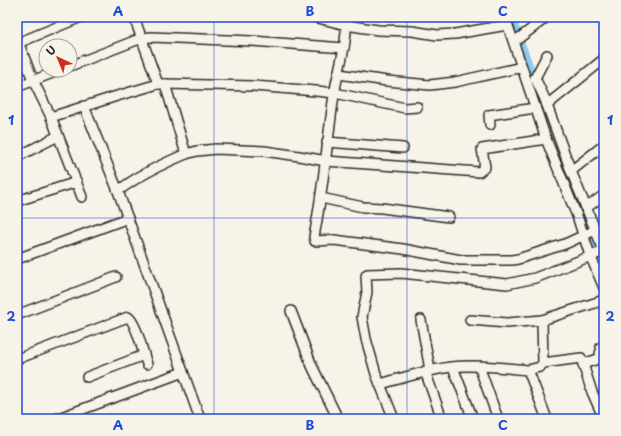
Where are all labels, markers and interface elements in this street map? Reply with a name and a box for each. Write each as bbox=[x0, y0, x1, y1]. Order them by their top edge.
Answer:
text: A bbox=[113, 1, 123, 20]
text: B bbox=[306, 1, 315, 20]
text: C bbox=[498, 1, 508, 20]
north arrow bbox=[38, 38, 78, 78]
text: U bbox=[42, 41, 60, 59]
text: 1 bbox=[8, 110, 14, 129]
text: 1 bbox=[607, 110, 613, 129]
text: 2 bbox=[6, 306, 16, 325]
text: 2 bbox=[605, 306, 615, 325]
text: A bbox=[113, 415, 123, 434]
text: B bbox=[306, 415, 315, 434]
text: C bbox=[498, 415, 508, 434]

